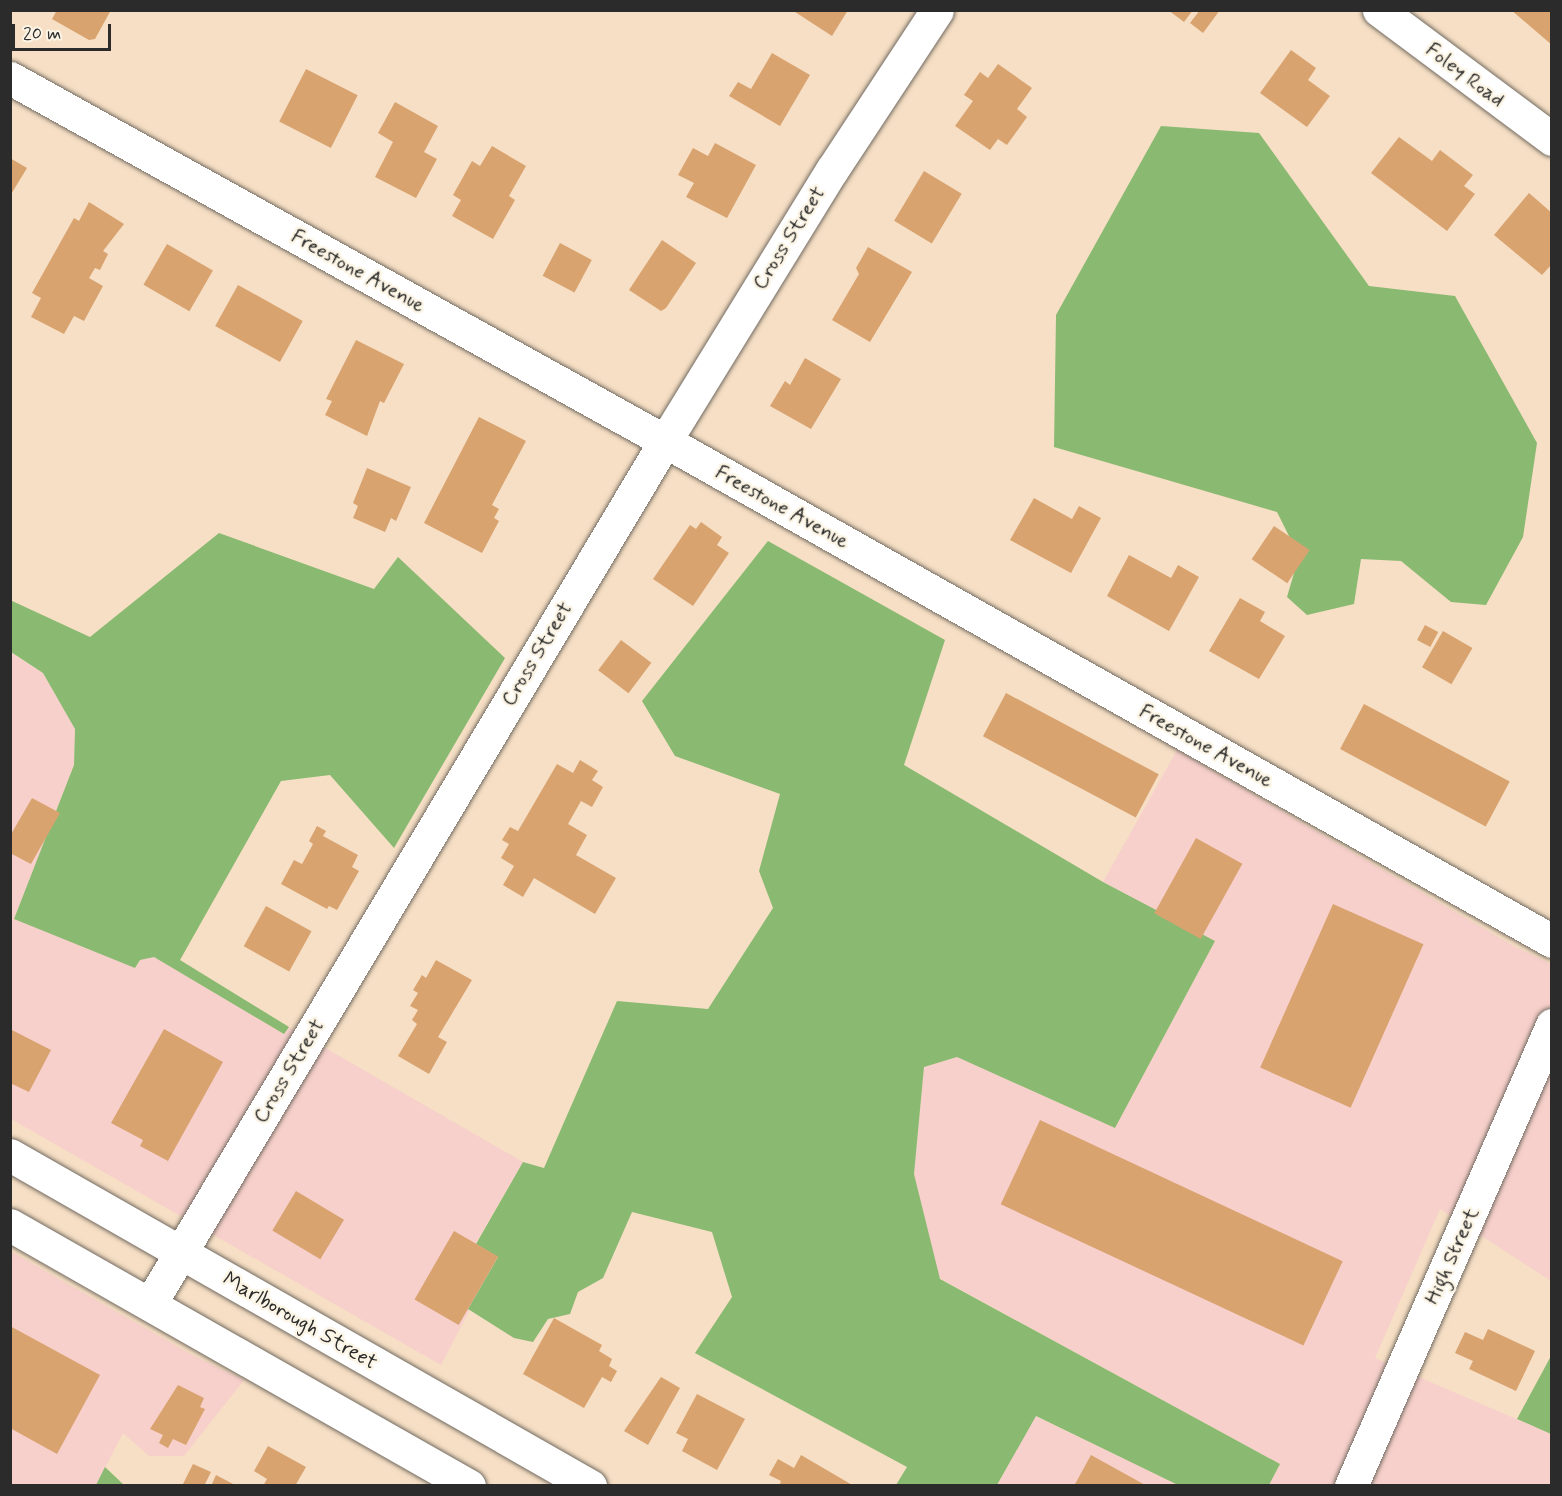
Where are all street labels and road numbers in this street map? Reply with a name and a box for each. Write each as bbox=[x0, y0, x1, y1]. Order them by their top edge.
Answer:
street label: Foley Road bbox=[1420, 37, 1510, 113]
street label: Cross Street bbox=[748, 182, 830, 294]
street label: Freestone Avenue bbox=[285, 223, 431, 319]
street label: Freestone Avenue bbox=[709, 459, 855, 555]
street label: Cross Street bbox=[496, 598, 578, 710]
street label: Freestone Avenue bbox=[1133, 698, 1279, 794]
street label: Cross Street bbox=[248, 1015, 330, 1127]
street label: High Street bbox=[1419, 1204, 1485, 1308]
street label: Marlborough Street bbox=[219, 1267, 381, 1375]

